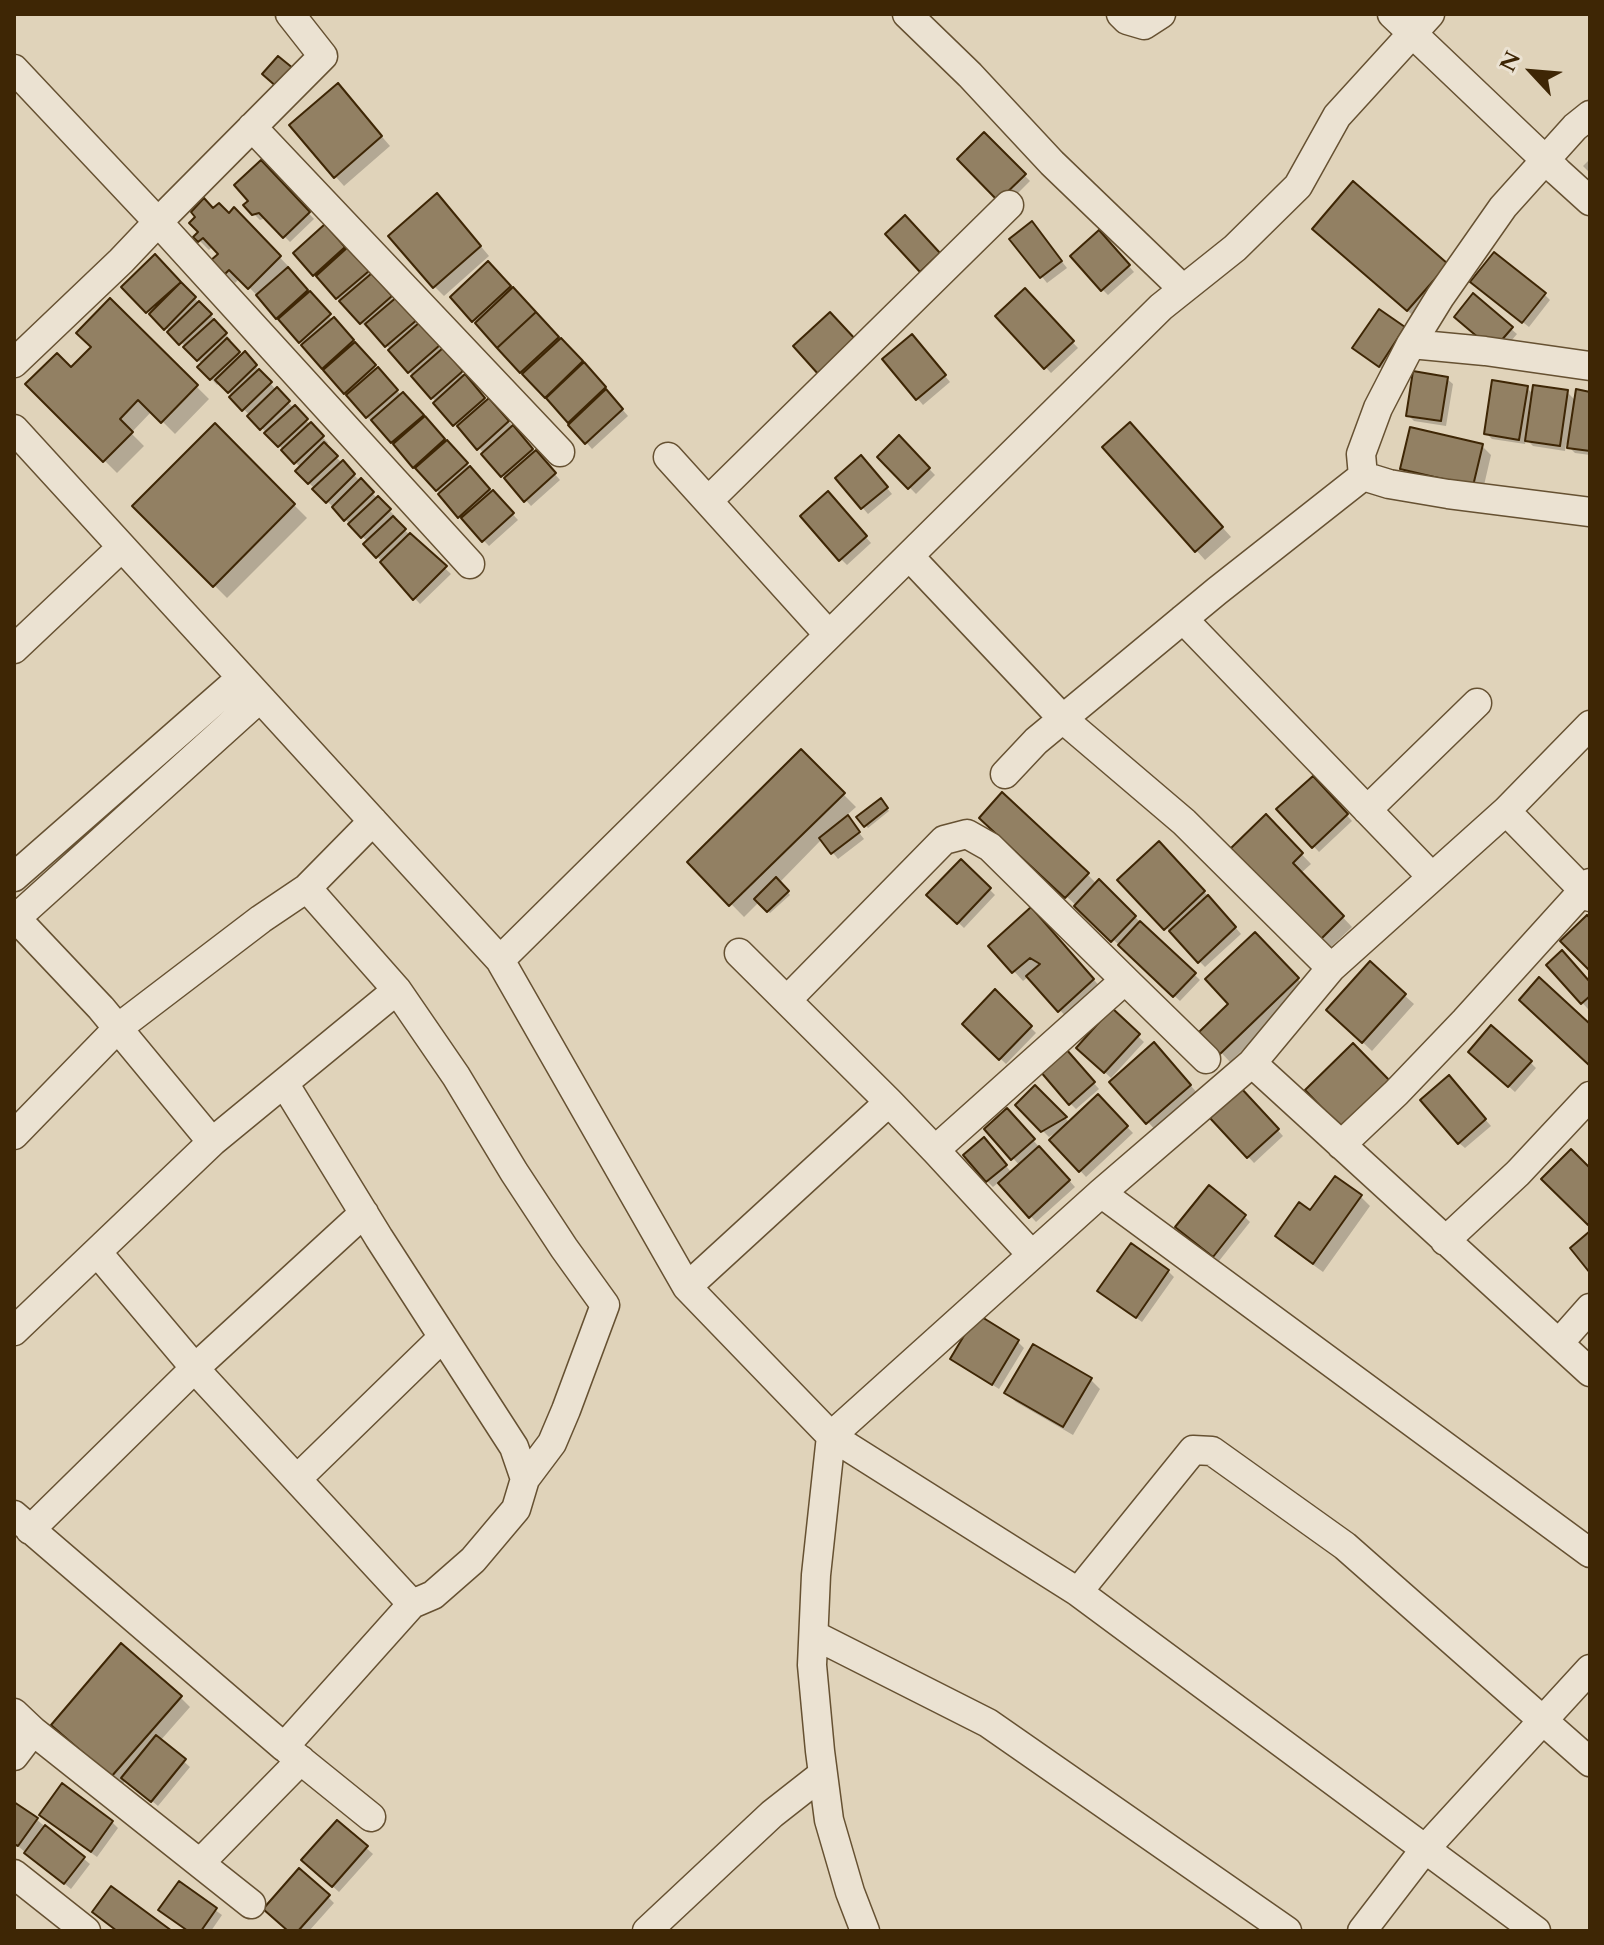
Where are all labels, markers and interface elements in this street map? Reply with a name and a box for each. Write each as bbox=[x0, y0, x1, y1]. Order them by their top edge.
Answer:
north arrow bbox=[1492, 32, 1572, 112]
text: N bbox=[1493, 46, 1528, 77]

